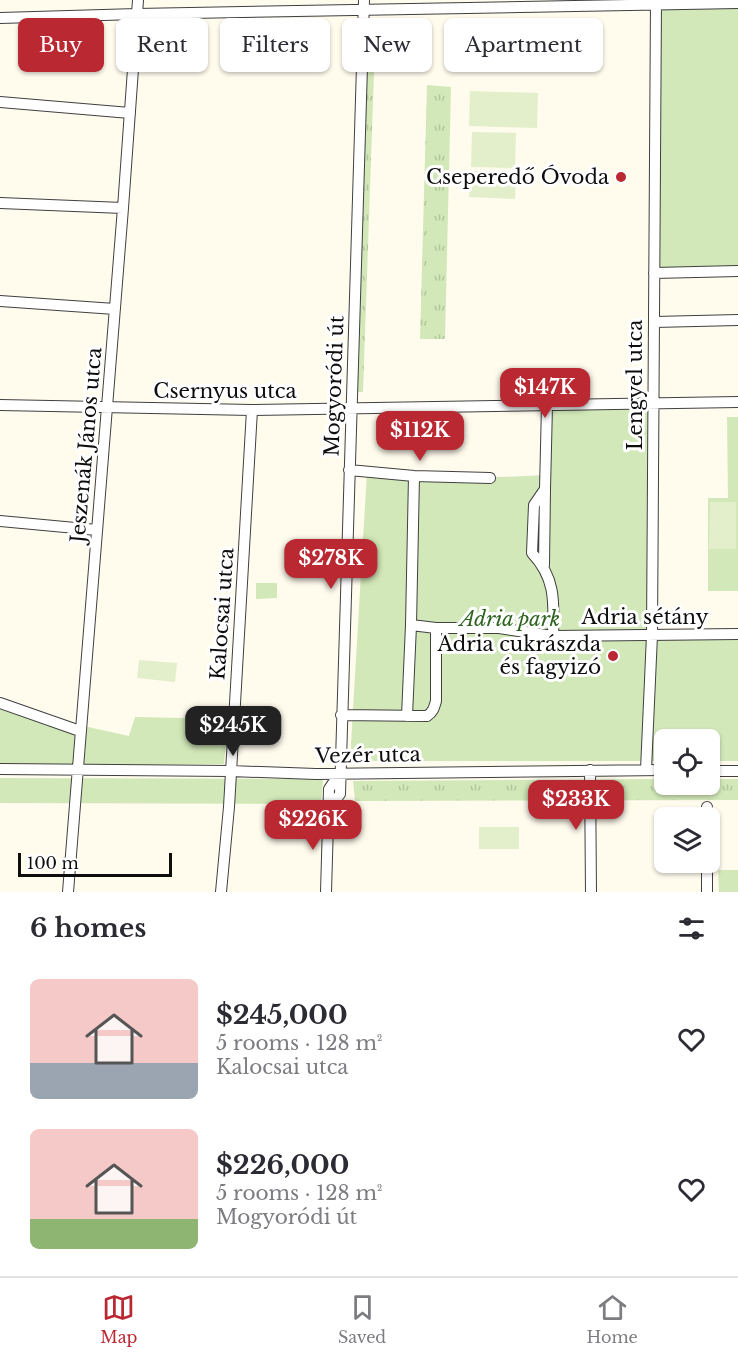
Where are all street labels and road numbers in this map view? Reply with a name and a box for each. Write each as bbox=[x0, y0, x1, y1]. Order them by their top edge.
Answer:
street label: Mogyoródi út bbox=[320, 315, 348, 457]
street label: Lengyel utca bbox=[623, 319, 647, 450]
street label: Jeszenák János utca bbox=[65, 345, 107, 547]
street label: Csernyus utca bbox=[153, 379, 298, 403]
street label: Kalocsai utca bbox=[205, 546, 239, 681]
street label: Adria sétány bbox=[581, 605, 709, 629]
street label: Vezér utca bbox=[314, 742, 422, 768]

